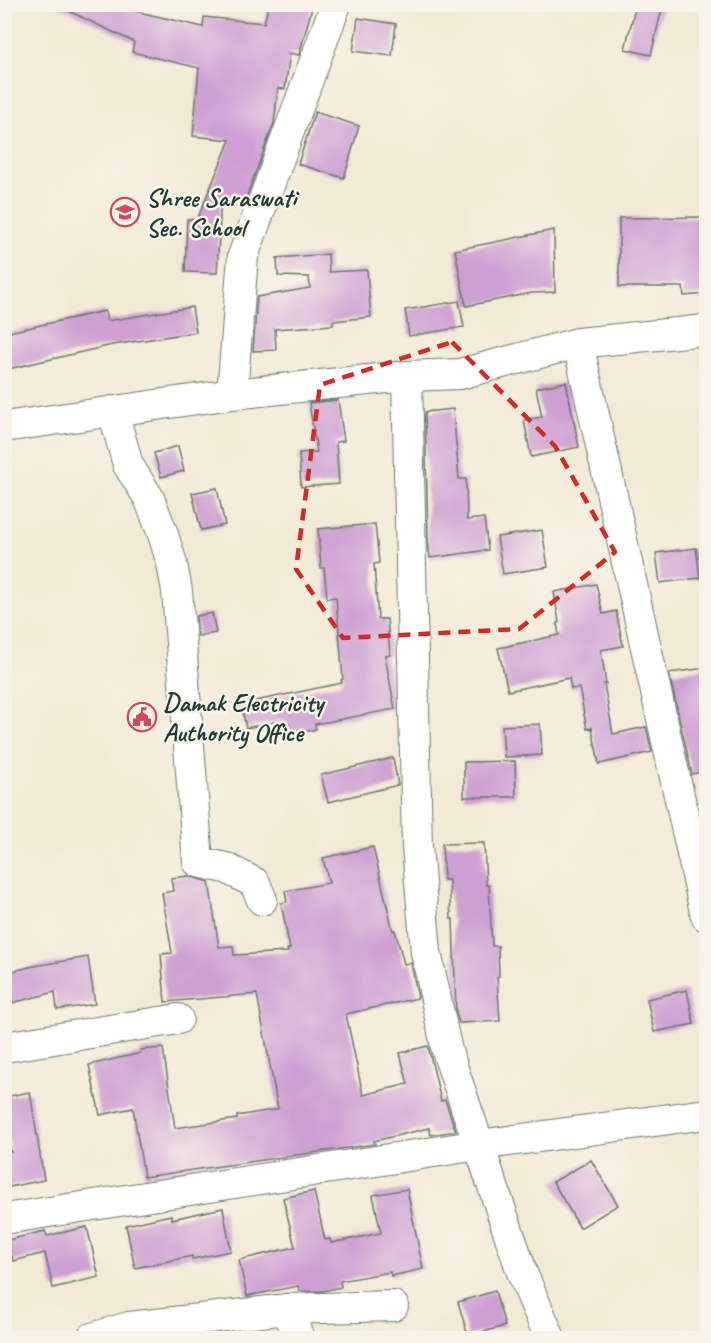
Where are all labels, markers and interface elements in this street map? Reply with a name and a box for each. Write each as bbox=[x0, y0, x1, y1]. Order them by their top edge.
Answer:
place label: Shree Saraswati Sec. School bbox=[146, 181, 300, 244]
school or university icon: Shree Saraswati Sec. School bbox=[109, 196, 141, 228]
place label: Damak Electricity Authority Office bbox=[163, 686, 326, 749]
public building icon: Damak Electricity Authority Office bbox=[126, 701, 158, 733]

